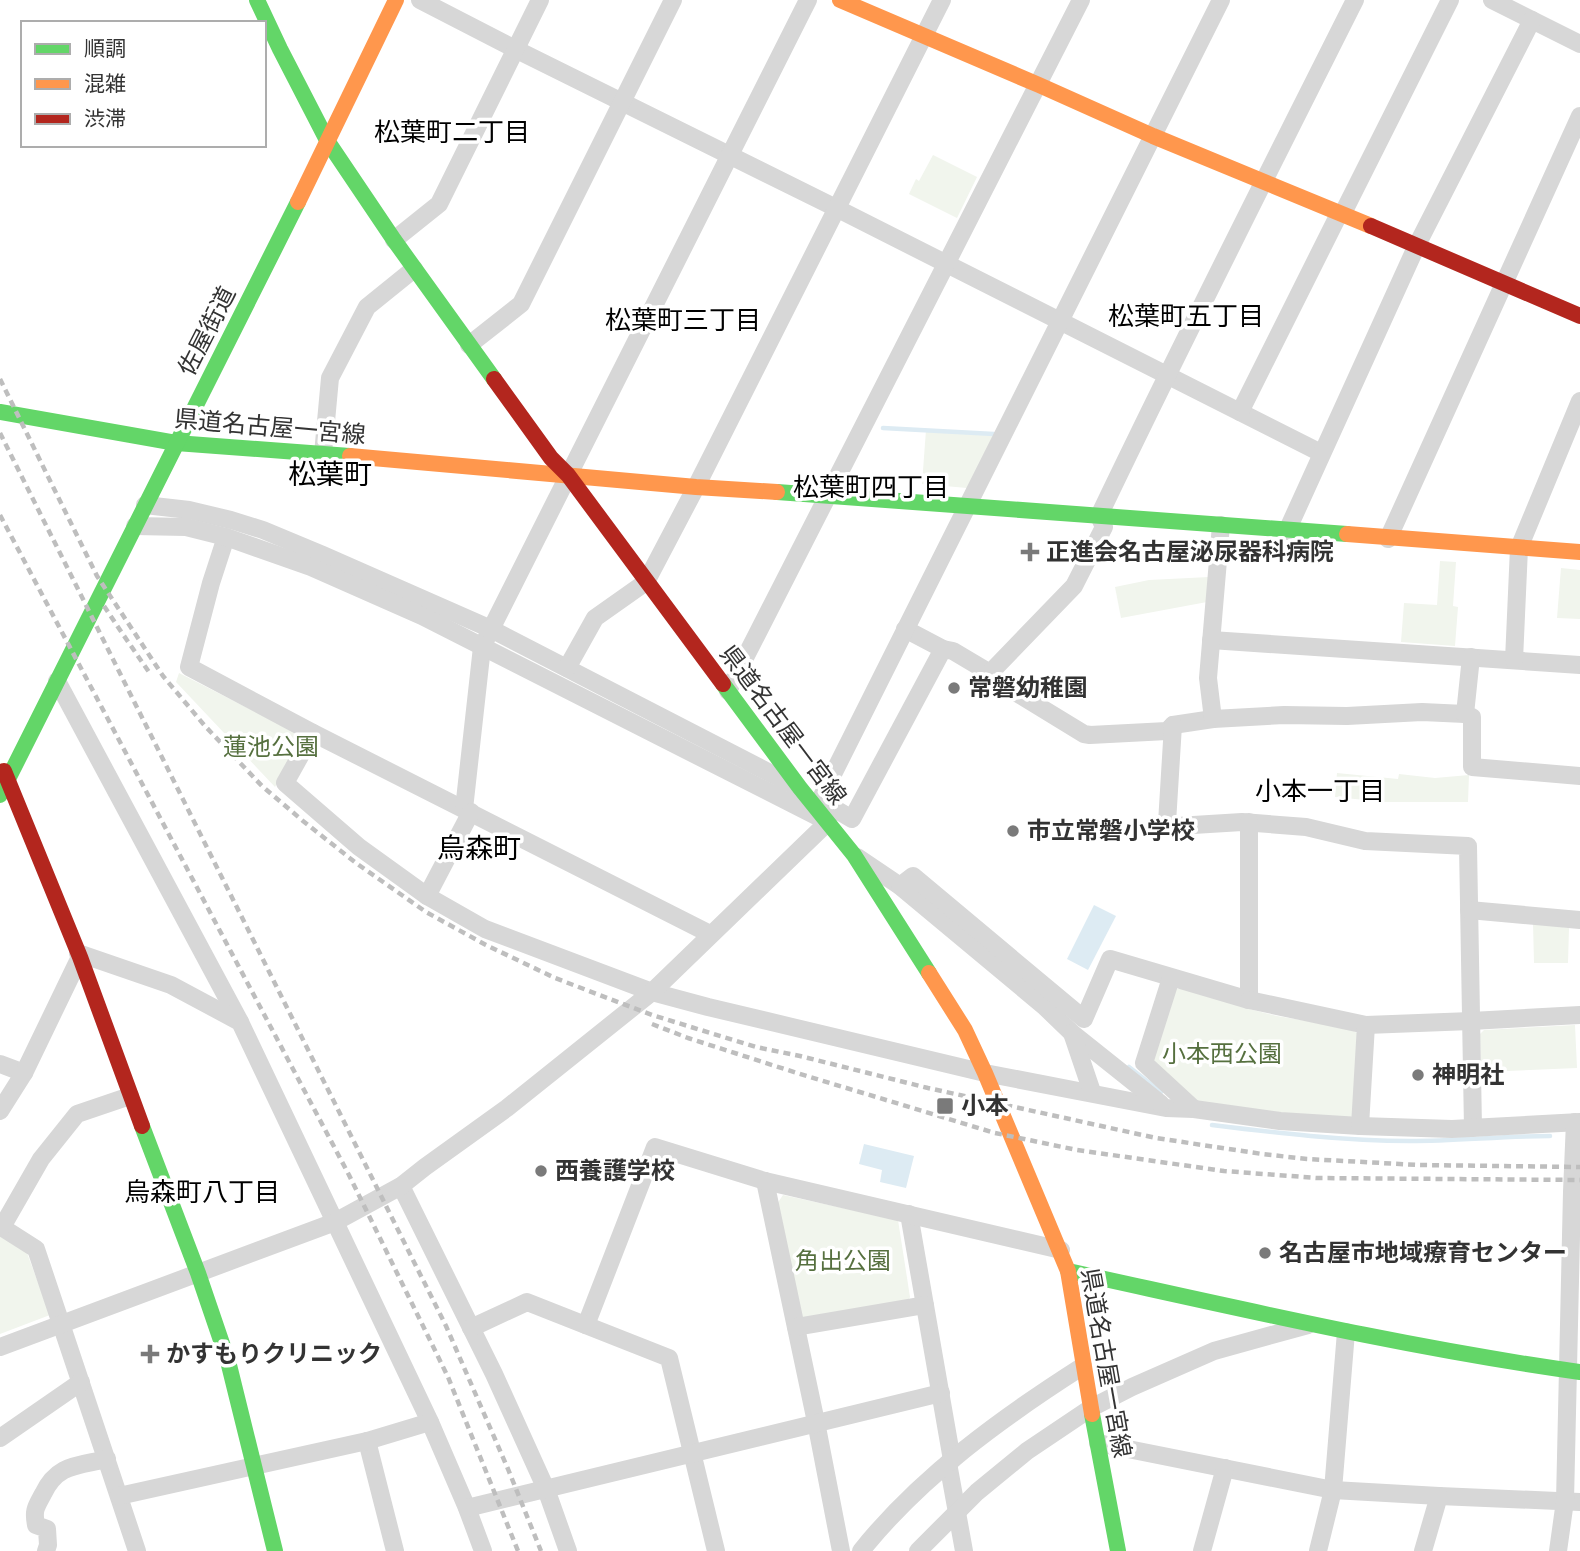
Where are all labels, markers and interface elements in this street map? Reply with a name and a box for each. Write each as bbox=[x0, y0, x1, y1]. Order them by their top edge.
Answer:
legend bbox=[21, 21, 266, 147]
text: 順調 bbox=[84, 36, 126, 62]
text: 混雑 bbox=[84, 71, 126, 97]
text: 渋滞 bbox=[84, 106, 126, 132]
district label: 松葉町二丁目 bbox=[374, 117, 530, 149]
street label: 佐屋街道 bbox=[172, 281, 242, 381]
district label: 松葉町五丁目 bbox=[1108, 301, 1264, 333]
district label: 松葉町三丁目 bbox=[605, 305, 761, 337]
street label: 県道名古屋一宮線 bbox=[173, 404, 367, 450]
district label: 松葉町 bbox=[288, 458, 372, 492]
district label: 松葉町四丁目 bbox=[793, 472, 949, 504]
place label: 正進会名古屋泌尿器科病院 bbox=[1046, 537, 1334, 567]
marker: 正進会名古屋泌尿器科病院 bbox=[1020, 542, 1040, 562]
street label: 県道名古屋一宮線 bbox=[713, 639, 853, 811]
place label: 常磐幼稚園 bbox=[968, 673, 1088, 703]
marker: 常磐幼稚園 bbox=[946, 680, 962, 696]
park label: 蓮池公園 bbox=[223, 732, 319, 762]
district label: 小本一丁目 bbox=[1255, 776, 1385, 808]
place label: 市立常磐小学校 bbox=[1027, 816, 1195, 846]
marker: 市立常磐小学校 bbox=[1005, 823, 1021, 839]
district label: 烏森町 bbox=[437, 832, 521, 866]
park label: 小本西公園 bbox=[1162, 1039, 1282, 1069]
place label: 神明社 bbox=[1432, 1060, 1504, 1090]
marker: 神明社 bbox=[1410, 1067, 1426, 1083]
place label: 小本 bbox=[961, 1091, 1009, 1121]
marker: 小本 bbox=[935, 1096, 955, 1116]
place label: 西養護学校 bbox=[555, 1156, 675, 1186]
marker: 西養護学校 bbox=[533, 1163, 549, 1179]
district label: 烏森町八丁目 bbox=[124, 1177, 280, 1209]
place label: 名古屋市地域療育センター bbox=[1279, 1238, 1567, 1268]
marker: 名古屋市地域療育センター bbox=[1257, 1245, 1273, 1261]
park label: 角出公園 bbox=[795, 1246, 891, 1276]
street label: 県道名古屋一宮線 bbox=[1075, 1266, 1137, 1460]
place label: かすもりクリニック bbox=[166, 1339, 382, 1369]
marker: かすもりクリニック bbox=[140, 1344, 160, 1364]

